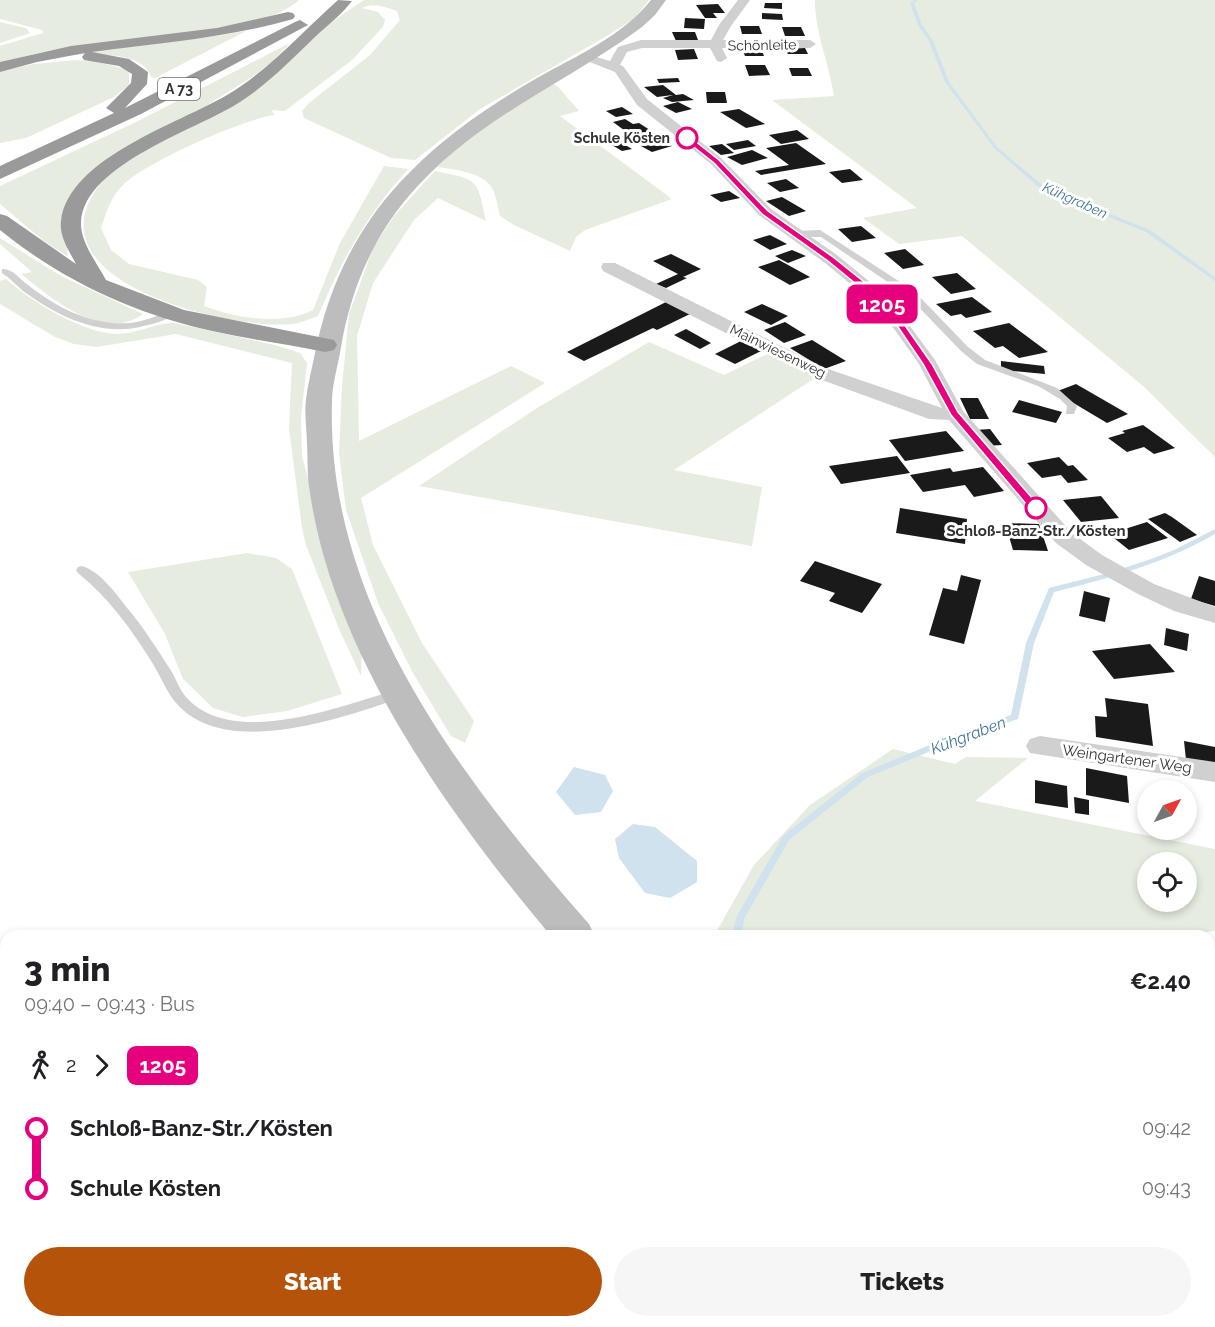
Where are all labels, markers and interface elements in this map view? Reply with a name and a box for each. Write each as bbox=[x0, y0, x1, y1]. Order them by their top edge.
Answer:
street label: Schönleite bbox=[728, 36, 796, 54]
road number: A 73 bbox=[158, 78, 200, 100]
marker: Schule Kösten bbox=[676, 127, 698, 149]
place label: Schule Kösten bbox=[574, 130, 670, 146]
water label: Kühgraben bbox=[1040, 179, 1110, 221]
line badge: 1205 bbox=[840, 284, 924, 324]
text: 1205 bbox=[859, 292, 905, 317]
street label: Mainwiesenweg bbox=[728, 321, 828, 381]
marker: Schloß-Banz-Str./Kösten bbox=[1025, 497, 1047, 519]
place label: Schloß-Banz-Str./Kösten bbox=[946, 522, 1126, 540]
water label: Kühgraben bbox=[928, 712, 1008, 758]
street label: Weingartener Weg bbox=[1061, 741, 1193, 777]
north arrow bbox=[1137, 780, 1197, 840]
map controls bbox=[1137, 780, 1197, 912]
button: locate bbox=[1137, 852, 1197, 912]
text: 3 min bbox=[24, 950, 110, 989]
text: €2.40 bbox=[1130, 968, 1191, 994]
text: 09:40 – 09:43 · Bus bbox=[24, 992, 195, 1016]
icon: walk bbox=[24, 1049, 57, 1082]
icon: forward bbox=[85, 1049, 118, 1082]
text: 2 bbox=[66, 1053, 76, 1077]
text: 1205 bbox=[139, 1053, 186, 1078]
text: Schloß-Banz-Str./Kösten bbox=[70, 1115, 333, 1141]
text: 09:42 bbox=[1142, 1116, 1191, 1140]
text: Schule Kösten bbox=[70, 1175, 221, 1201]
text: 09:43 bbox=[1142, 1176, 1191, 1200]
button: Start bbox=[24, 1247, 602, 1316]
button: Tickets bbox=[614, 1247, 1191, 1316]

